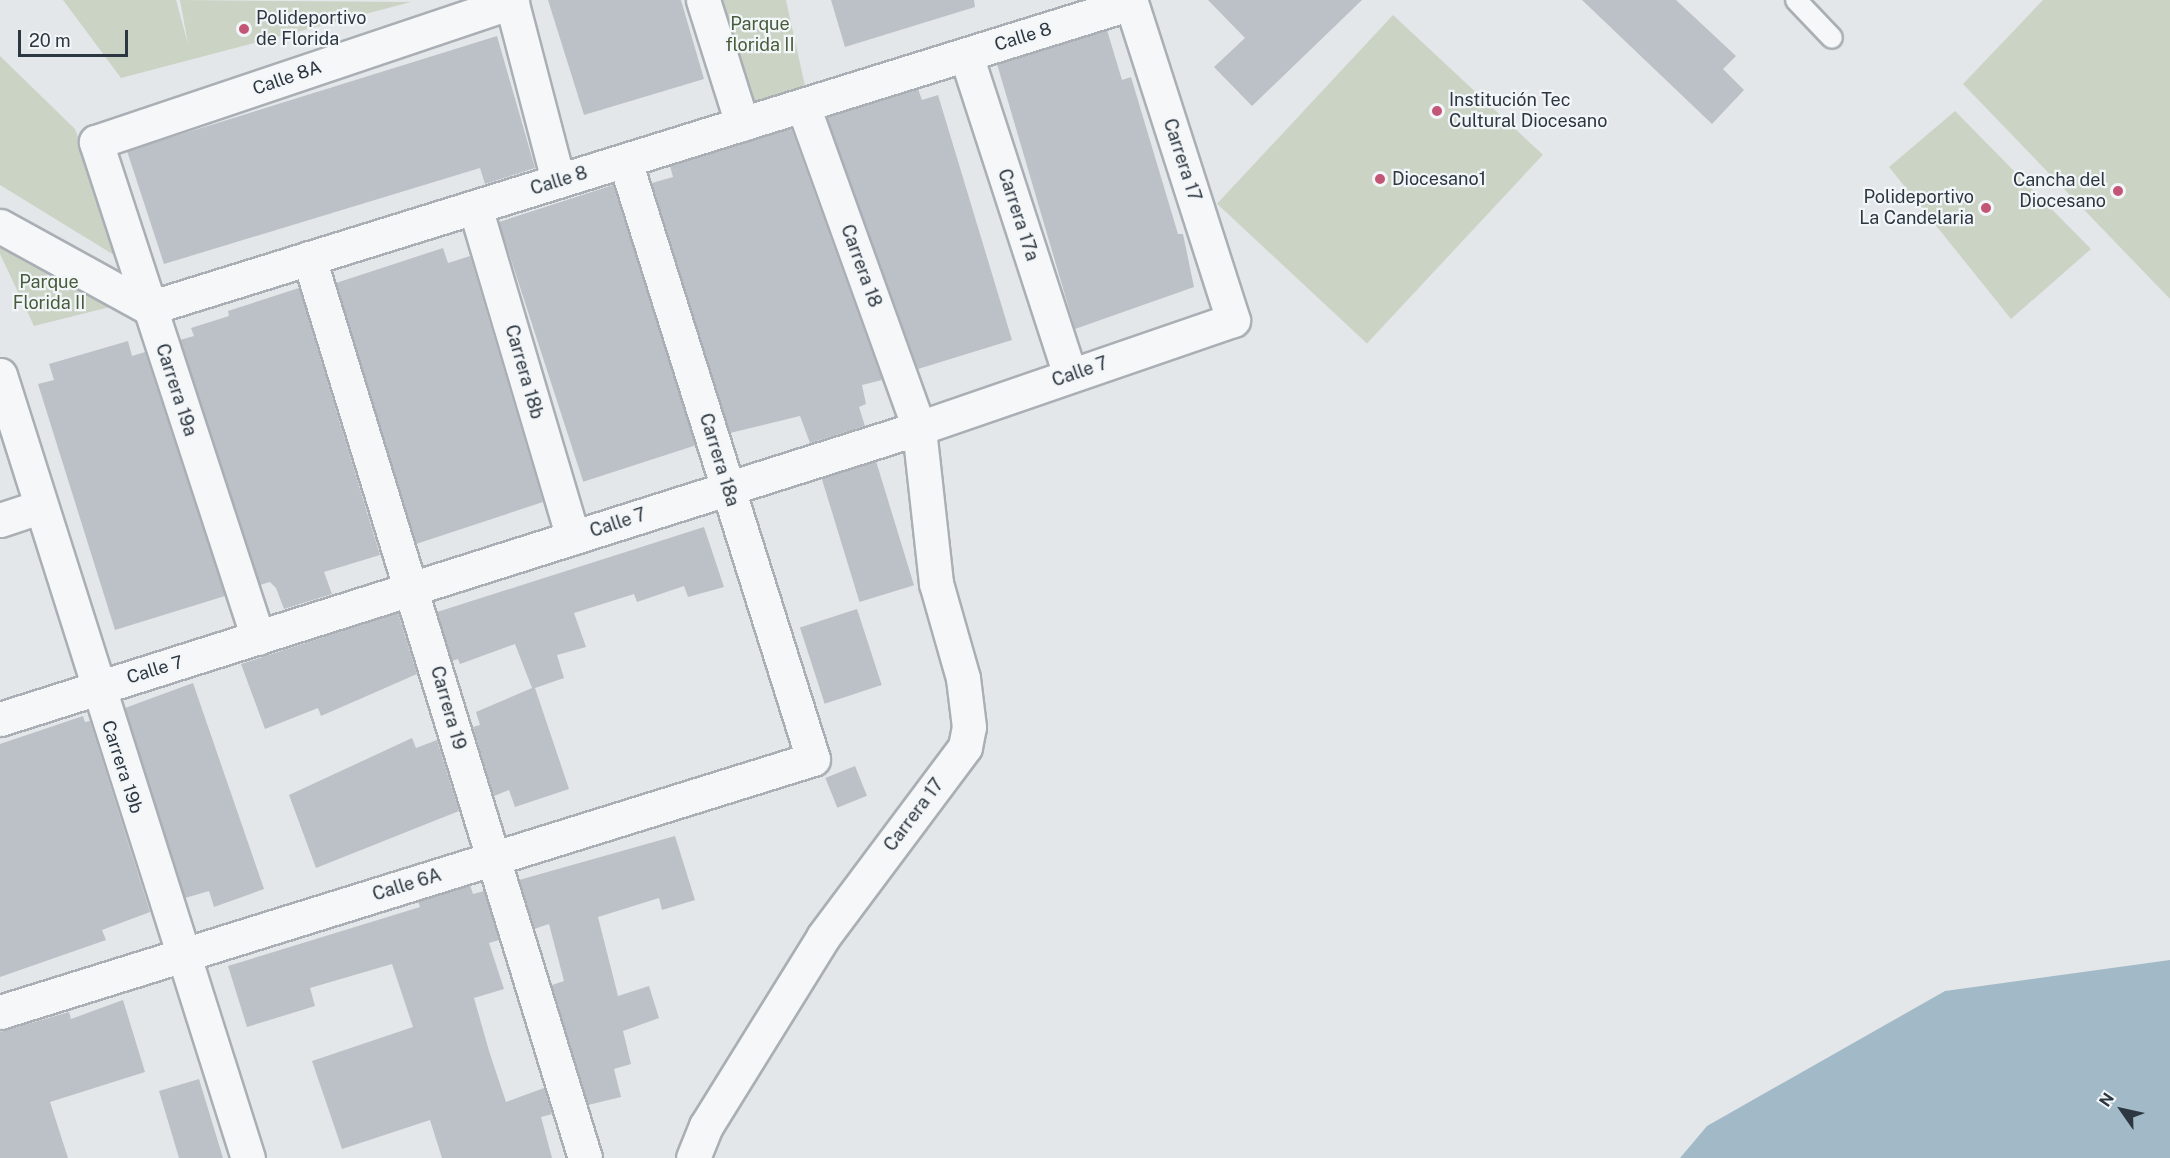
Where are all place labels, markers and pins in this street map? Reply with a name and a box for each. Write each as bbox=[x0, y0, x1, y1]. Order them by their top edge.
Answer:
place label: Polideportivo de Florida bbox=[256, 8, 366, 50]
marker: Polideportivo de Florida bbox=[237, 22, 251, 36]
place label: Institución Tec Cultural Diocesano bbox=[1449, 90, 1607, 132]
marker: Institución Tec Cultural Diocesano bbox=[1430, 104, 1444, 118]
place label: Diocesano1 bbox=[1392, 168, 1486, 190]
place label: Cancha del Diocesano bbox=[2013, 170, 2106, 213]
marker: Diocesano1 bbox=[1373, 172, 1387, 186]
marker: Cancha del Diocesano bbox=[2111, 184, 2125, 198]
place label: Polideportivo La Candelaria bbox=[1859, 187, 1974, 230]
marker: Polideportivo La Candelaria bbox=[1979, 201, 1993, 215]

